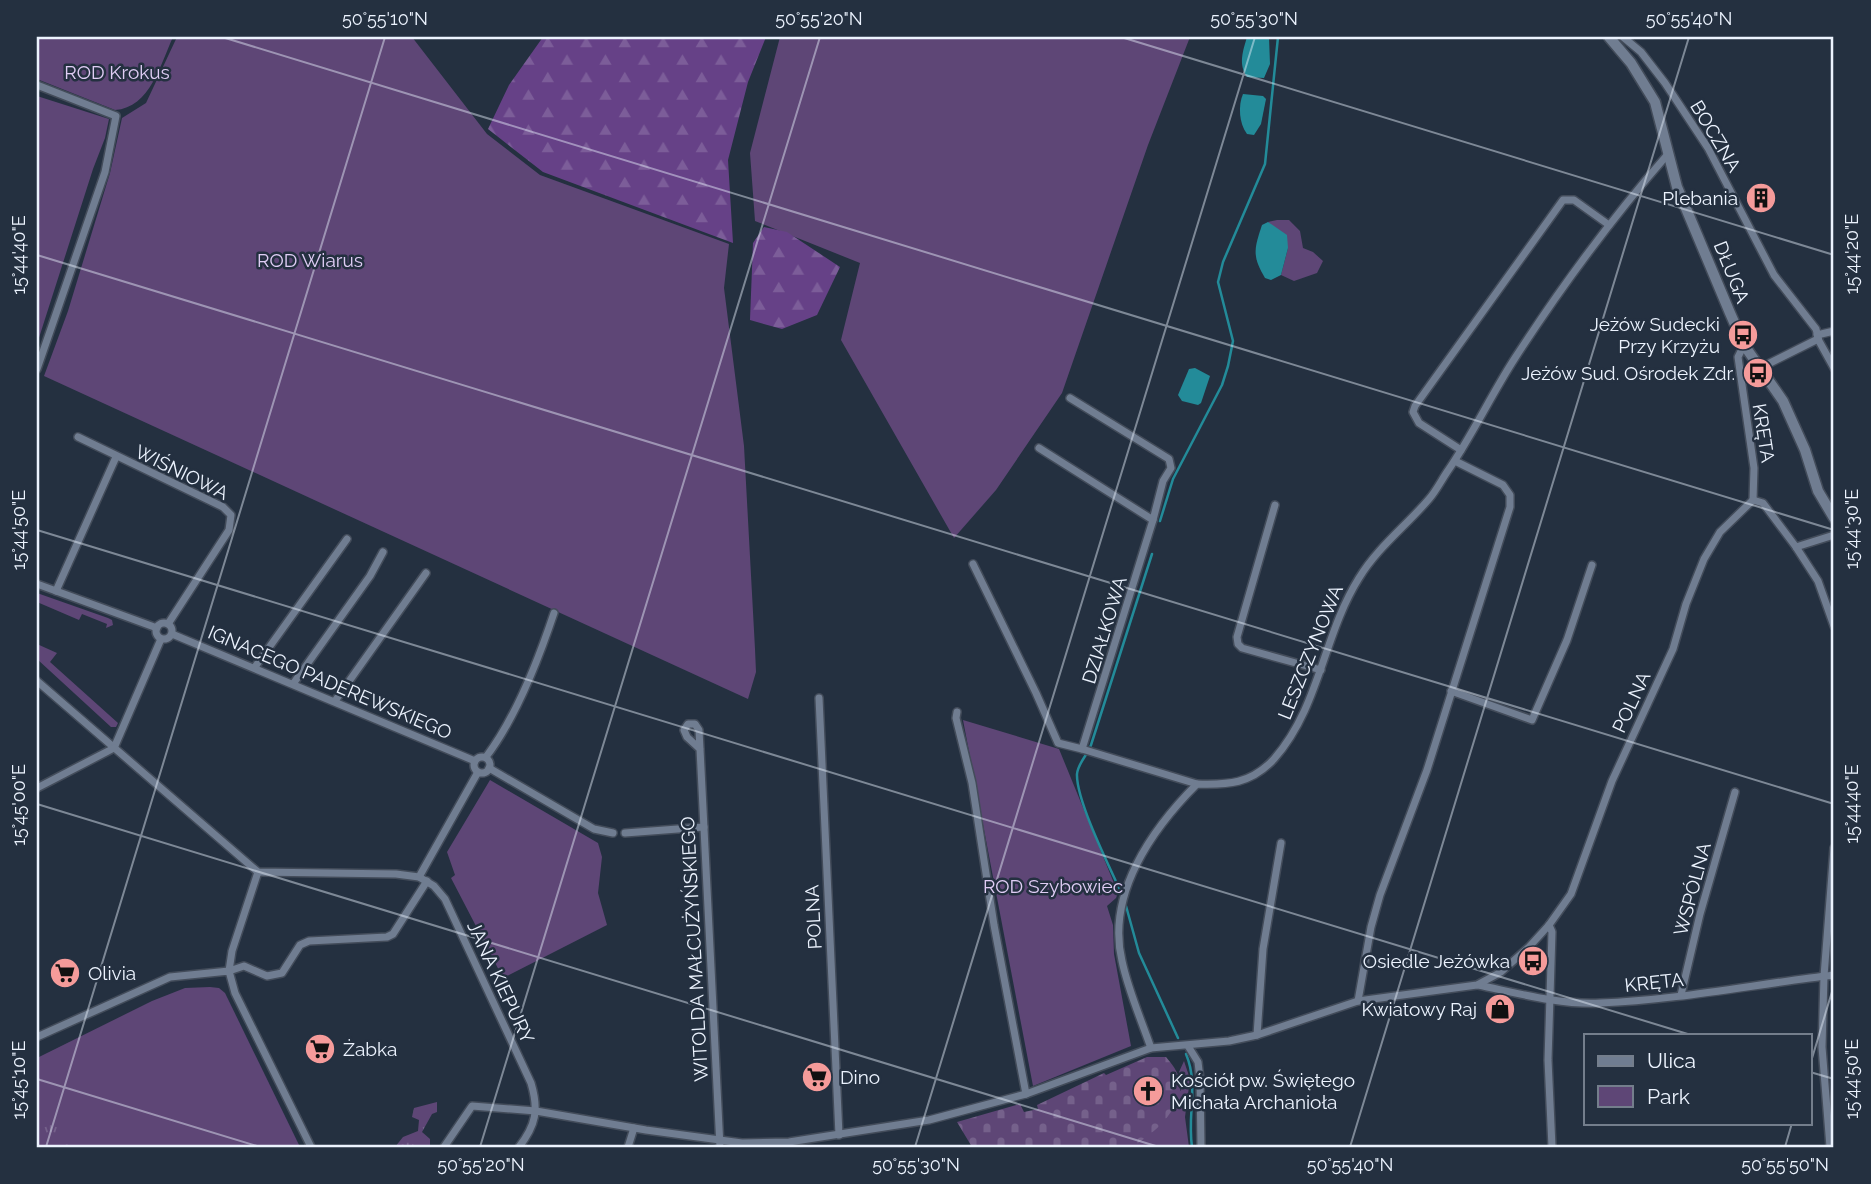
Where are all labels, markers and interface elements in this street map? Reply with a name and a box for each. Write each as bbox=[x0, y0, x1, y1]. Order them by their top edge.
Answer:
text: 50°55'10"N bbox=[342, 8, 428, 29]
text: 50°55'20"N bbox=[775, 8, 863, 29]
text: 50°55'30"N bbox=[1210, 8, 1298, 29]
text: 50°55'40"N bbox=[1646, 8, 1732, 29]
park label: ROD Krokus bbox=[64, 61, 170, 83]
street label: BOCZNA bbox=[1686, 96, 1746, 176]
building icon: Plebania bbox=[1744, 181, 1778, 215]
place label: Plebania bbox=[1662, 187, 1738, 209]
text: 15°44'20"E bbox=[1841, 214, 1862, 294]
text: 15°44'40"E bbox=[8, 215, 29, 295]
street label: DŁUGA bbox=[1710, 238, 1754, 306]
park label: ROD Wiarus bbox=[257, 249, 363, 271]
place label: Jeżów Sudecki Przy Krzyżu bbox=[1590, 313, 1720, 357]
bus stop icon: Jeżów Sudecki Przy Krzyżu bbox=[1726, 318, 1760, 352]
bus stop icon: Jeżów Sud. Ośrodek Zdr. bbox=[1741, 356, 1775, 390]
place label: Jeżów Sud. Ośrodek Zdr. bbox=[1521, 362, 1735, 384]
street label: KRĘTA bbox=[1748, 402, 1780, 464]
street label: WIŚNIOWA bbox=[132, 440, 232, 504]
text: 15°44'30"E bbox=[1841, 489, 1862, 569]
text: 15°44'50"E bbox=[8, 490, 29, 570]
street label: DZIAŁKOWA bbox=[1077, 574, 1131, 686]
street label: LESZCZYNOWA bbox=[1273, 581, 1347, 722]
street label: IGNACEGO PADEREWSKIEGO bbox=[205, 621, 455, 743]
street label: POLNA bbox=[1607, 668, 1655, 736]
text: 15°45'00"E bbox=[8, 764, 29, 846]
text: 15°44'40"E bbox=[1841, 764, 1862, 844]
street label: WITOLDA MAŁCUŻYŃSKIEGO bbox=[676, 816, 712, 1082]
street label: WSPÓLNA bbox=[1669, 840, 1715, 938]
park label: ROD Szybowiec bbox=[983, 875, 1123, 897]
street label: POLNA bbox=[800, 884, 826, 950]
street label: JANA KIEPURY bbox=[463, 917, 539, 1047]
bus stop icon: Osiedle Jeżówka bbox=[1516, 944, 1550, 978]
place label: Osiedle Jeżówka bbox=[1363, 950, 1510, 972]
supermarket icon: Olivia bbox=[48, 956, 82, 990]
place label: Olivia bbox=[88, 962, 136, 984]
street label: KRĘTA bbox=[1623, 968, 1685, 996]
shop icon: Kwiatowy Raj bbox=[1483, 992, 1517, 1026]
place label: Kwiatowy Raj bbox=[1361, 998, 1477, 1020]
supermarket icon: Żabka bbox=[303, 1032, 337, 1066]
legend bbox=[1584, 1034, 1812, 1124]
place label: Żabka bbox=[343, 1038, 397, 1060]
text: 15°44'50"E bbox=[1841, 1039, 1862, 1119]
text: 15°45'10"E bbox=[8, 1041, 29, 1119]
text: Ulica bbox=[1647, 1048, 1696, 1073]
supermarket icon: Dino bbox=[800, 1060, 834, 1094]
place label: Dino bbox=[840, 1066, 880, 1088]
place label: Kościół pw. Świętego Michała Archanioła bbox=[1171, 1069, 1355, 1113]
church icon: Kościół pw. Świętego Michała Archanioła bbox=[1131, 1074, 1165, 1108]
text: Park bbox=[1647, 1084, 1690, 1109]
text: 50°55'20"N bbox=[437, 1154, 525, 1175]
text: 50°55'30"N bbox=[872, 1154, 960, 1175]
text: 50°55'40"N bbox=[1307, 1154, 1393, 1175]
text: 50°55'50"N bbox=[1741, 1154, 1829, 1175]

